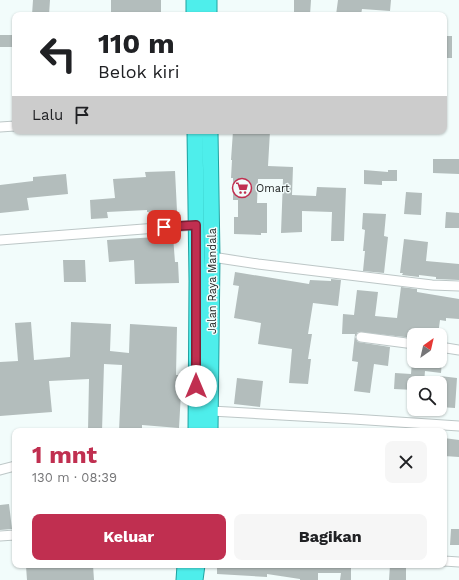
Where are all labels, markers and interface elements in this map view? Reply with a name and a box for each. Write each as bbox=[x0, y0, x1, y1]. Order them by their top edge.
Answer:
text: 110 m bbox=[98, 27, 175, 60]
icon: left bbox=[32, 28, 84, 80]
text: Belok kiri bbox=[98, 61, 180, 82]
icon: arrive bbox=[71, 104, 93, 126]
text: Lalu bbox=[32, 106, 63, 124]
supermarket icon: Omart bbox=[231, 177, 253, 199]
place label: Omart bbox=[256, 182, 290, 195]
pin bbox=[147, 210, 181, 244]
icon: arrive bbox=[153, 216, 175, 238]
street label: Jalan Raya Mandala bbox=[206, 228, 219, 334]
north arrow bbox=[407, 328, 447, 368]
map controls bbox=[407, 328, 447, 416]
position arrow bbox=[175, 365, 217, 407]
button: search bbox=[407, 376, 447, 416]
text: 1 mnt bbox=[32, 441, 97, 469]
button: close bbox=[385, 441, 427, 483]
text: 130 m · 08:39 bbox=[32, 470, 117, 485]
button: Keluar bbox=[32, 514, 226, 560]
button: Bagikan bbox=[234, 514, 427, 560]

